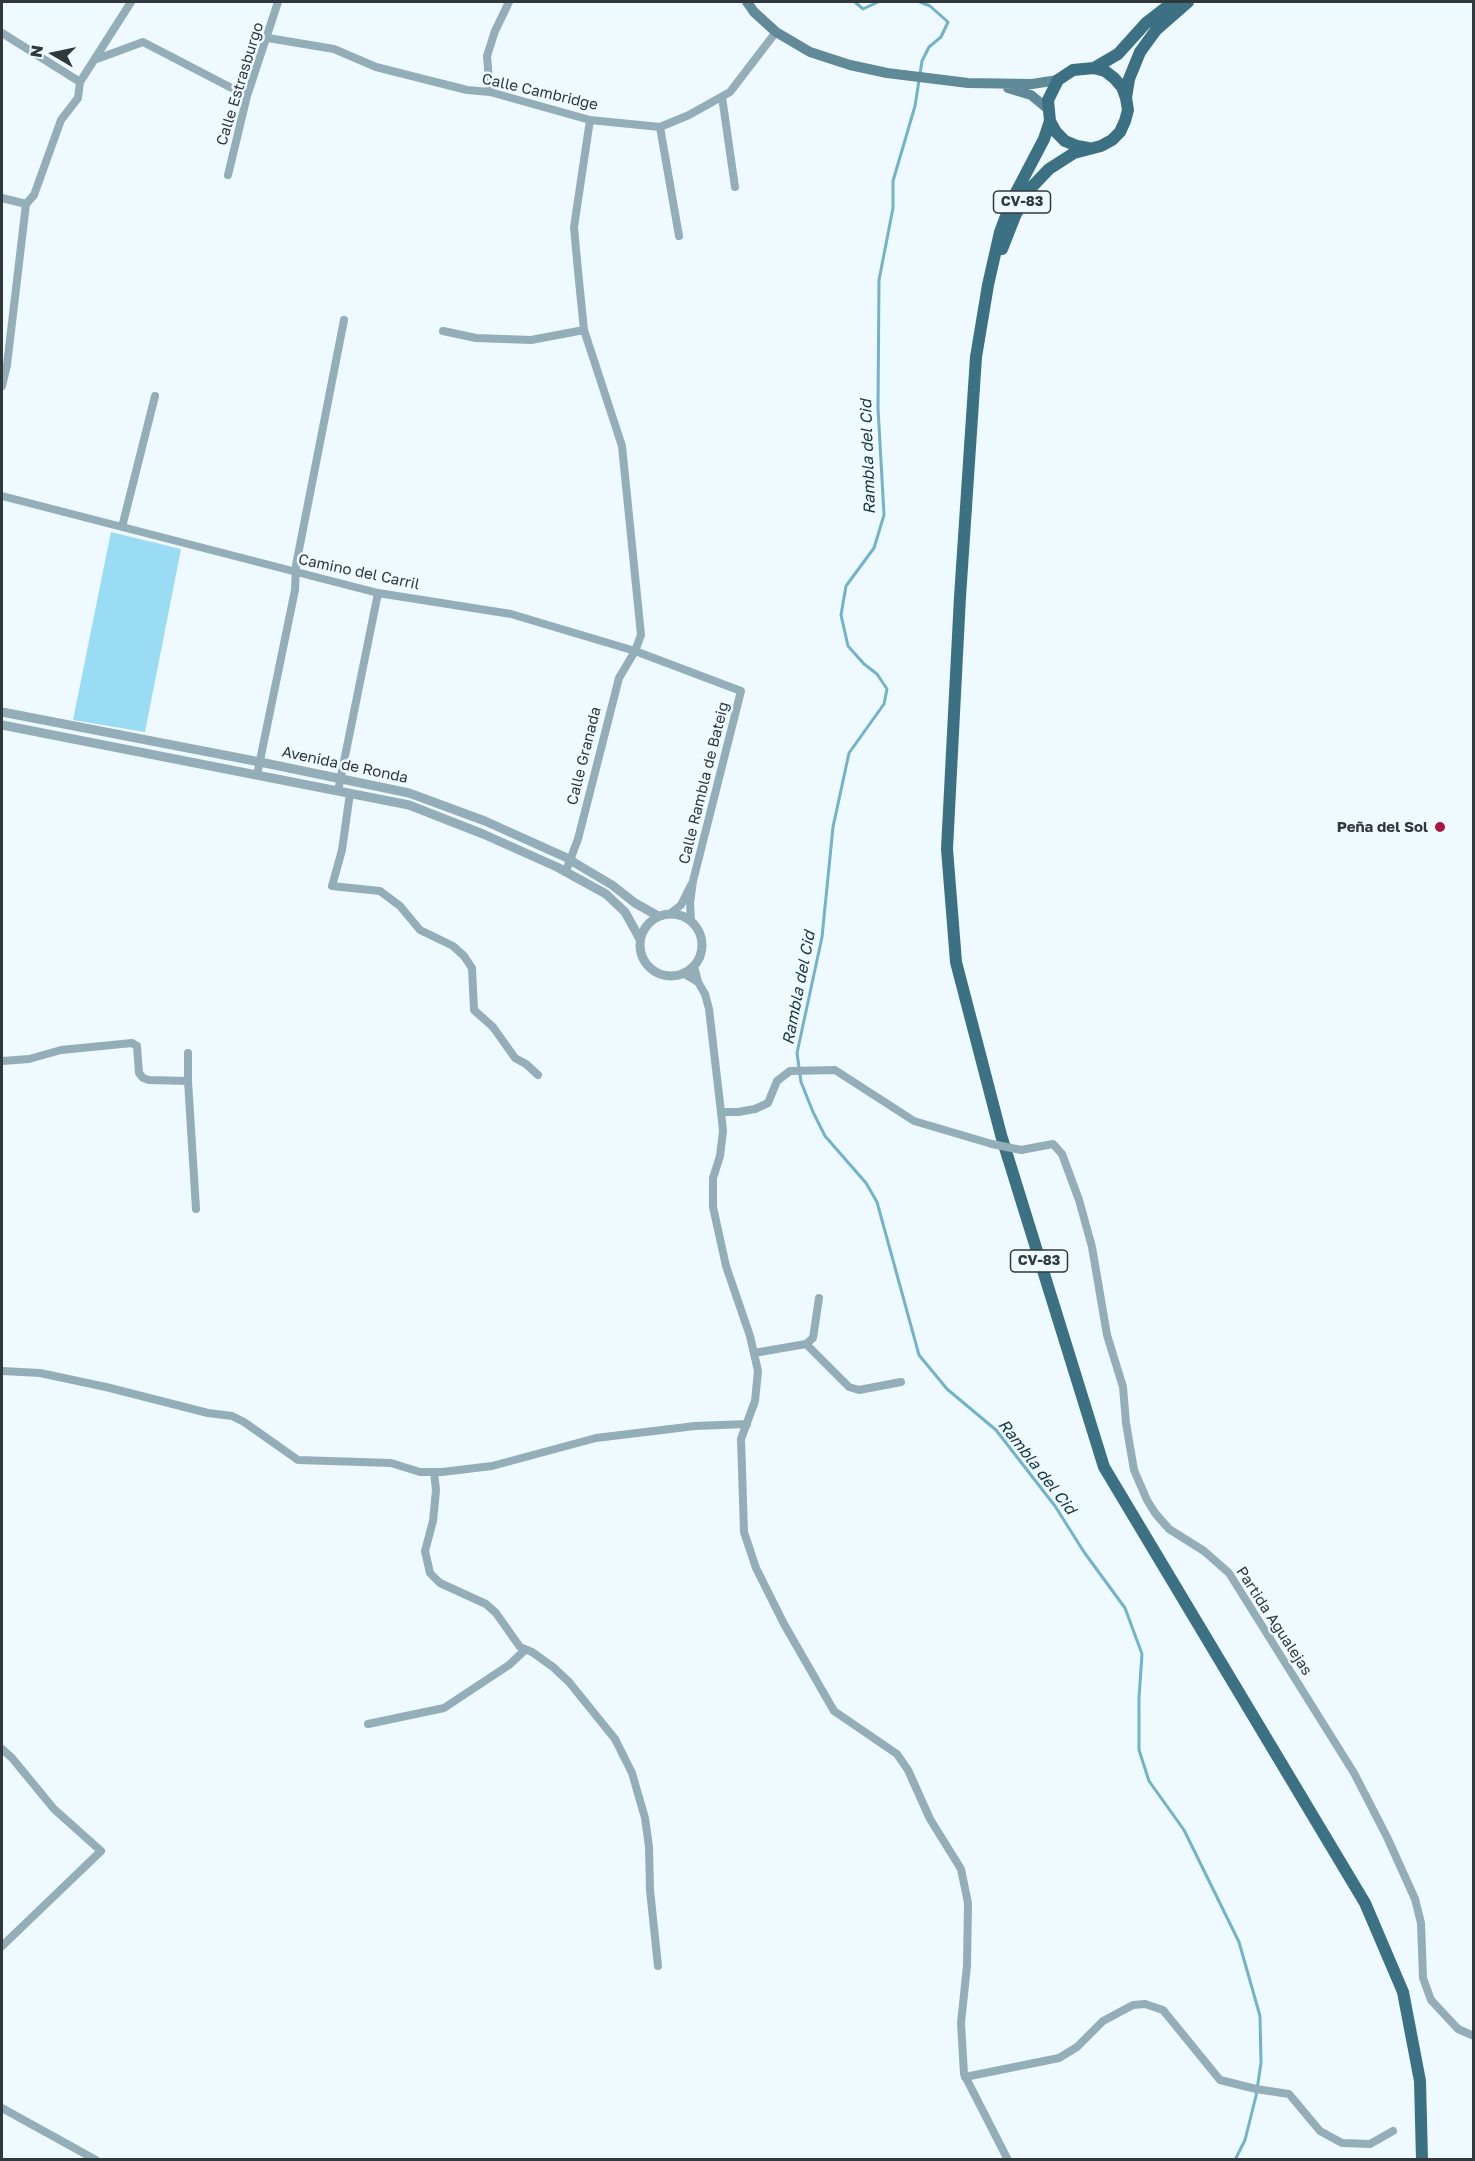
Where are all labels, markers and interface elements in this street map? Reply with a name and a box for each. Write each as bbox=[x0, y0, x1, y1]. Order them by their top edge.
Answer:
street label: Calle Estrasburgo bbox=[213, 20, 267, 148]
north arrow bbox=[24, 24, 84, 84]
text: N bbox=[25, 44, 47, 59]
street label: Calle Cambridge bbox=[480, 70, 600, 114]
road number: CV-83 bbox=[994, 191, 1050, 213]
water label: Rambla del Cid bbox=[856, 399, 880, 515]
street label: Camino del Carril bbox=[297, 550, 421, 594]
street label: Calle Rambla de Bateig bbox=[675, 700, 733, 866]
street label: Calle Granada bbox=[563, 705, 605, 807]
street label: Avenida de Ronda bbox=[280, 743, 410, 787]
place label: Peña del Sol bbox=[1337, 818, 1428, 836]
marker: Peña del Sol bbox=[1433, 820, 1447, 834]
water label: Rambla del Cid bbox=[779, 930, 819, 1046]
road number: CV-83 bbox=[1010, 1250, 1068, 1272]
water label: Rambla del Cid bbox=[994, 1416, 1080, 1518]
street label: Partida Agualejas bbox=[1232, 1563, 1316, 1679]

